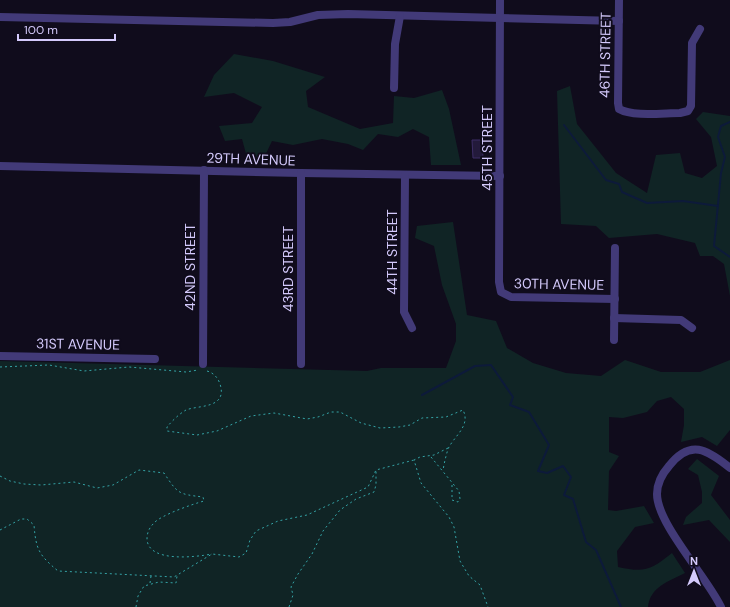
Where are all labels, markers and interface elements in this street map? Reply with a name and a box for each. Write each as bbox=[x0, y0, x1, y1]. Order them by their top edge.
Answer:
street label: 46TH STREET bbox=[595, 12, 615, 98]
scale bar bbox=[18, 16, 115, 42]
text: 100 m bbox=[24, 22, 58, 38]
street label: 45TH STREET bbox=[478, 105, 496, 191]
street label: 29TH AVENUE bbox=[206, 148, 296, 170]
street label: 44TH STREET bbox=[383, 209, 401, 295]
street label: 42ND STREET bbox=[181, 223, 199, 311]
street label: 43RD STREET bbox=[279, 226, 297, 312]
street label: 30TH AVENUE bbox=[514, 274, 604, 294]
street label: 31ST AVENUE bbox=[36, 334, 120, 354]
north arrow bbox=[674, 551, 714, 591]
text: N bbox=[690, 554, 698, 568]

